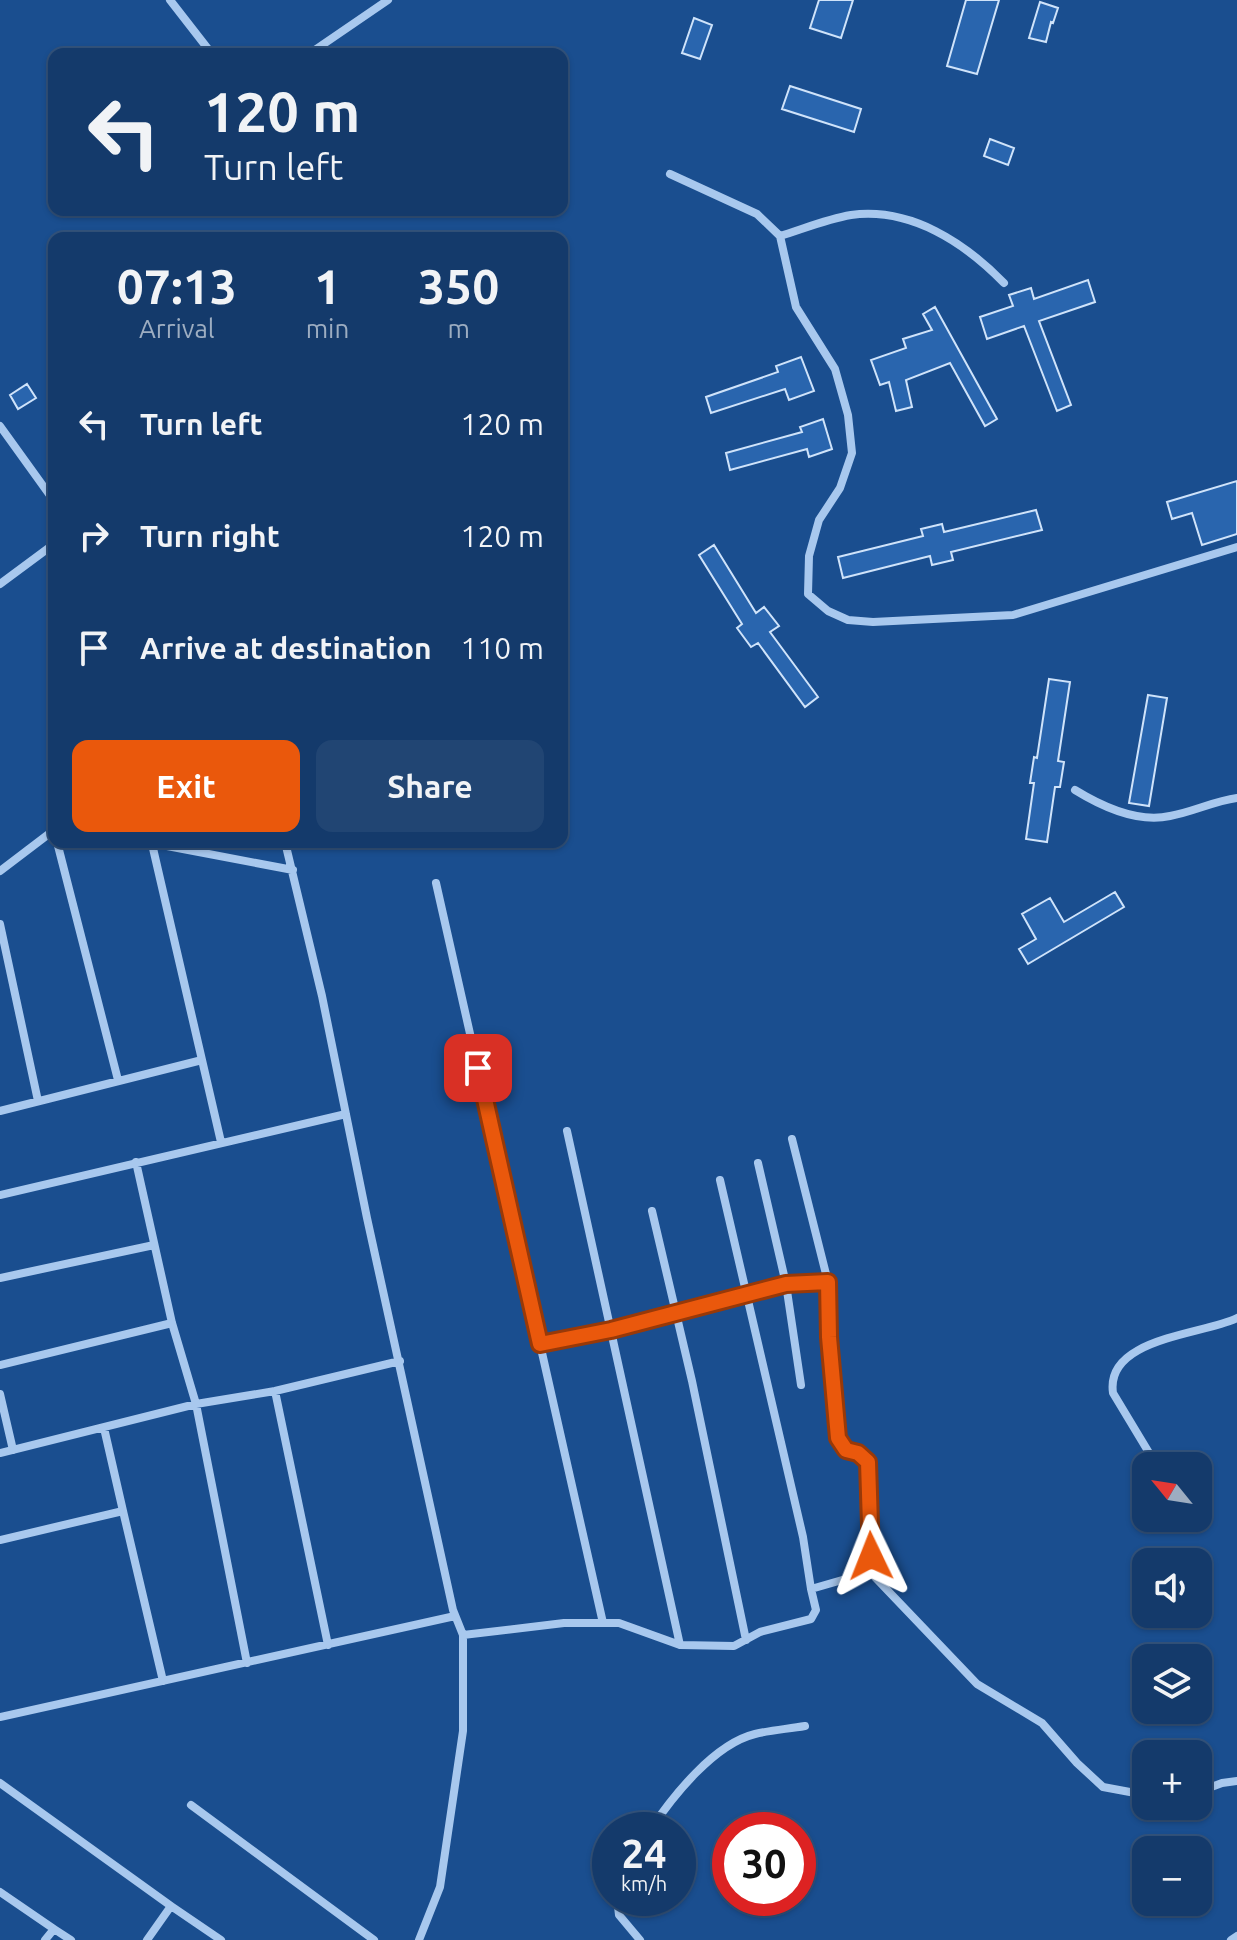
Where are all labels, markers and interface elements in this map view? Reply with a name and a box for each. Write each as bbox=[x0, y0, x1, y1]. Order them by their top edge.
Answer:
icon: left bbox=[72, 80, 176, 184]
text: 120 m bbox=[204, 80, 360, 143]
text: Turn left bbox=[204, 146, 343, 187]
text: 07:13 bbox=[117, 259, 237, 313]
text: 1 bbox=[314, 259, 341, 313]
text: 350 bbox=[418, 259, 499, 313]
text: Arrival bbox=[139, 314, 215, 343]
text: min bbox=[306, 314, 349, 343]
text: m bbox=[447, 314, 470, 343]
icon: left bbox=[72, 402, 116, 446]
text: Turn left bbox=[140, 407, 262, 441]
text: 120 m bbox=[460, 407, 544, 441]
icon: right bbox=[72, 514, 116, 558]
text: Turn right bbox=[140, 519, 280, 553]
text: 120 m bbox=[460, 519, 544, 553]
icon: arrive bbox=[72, 626, 116, 670]
text: Arrive at destination bbox=[140, 631, 432, 665]
text: 110 m bbox=[460, 631, 544, 665]
button: Exit bbox=[72, 740, 300, 832]
button: Share bbox=[316, 740, 544, 832]
pin bbox=[444, 1034, 512, 1102]
icon: arrive bbox=[456, 1046, 500, 1090]
north arrow bbox=[1132, 1452, 1212, 1532]
map controls bbox=[1132, 1452, 1212, 1916]
position arrow bbox=[829, 1514, 913, 1598]
button: sound bbox=[1132, 1548, 1212, 1628]
button: layers bbox=[1132, 1644, 1212, 1724]
button: + bbox=[1132, 1740, 1212, 1820]
speed limit sign: 30 bbox=[712, 1812, 816, 1916]
text: 24 bbox=[621, 1831, 667, 1876]
button: − bbox=[1132, 1836, 1212, 1916]
text: km/h bbox=[621, 1872, 667, 1895]

